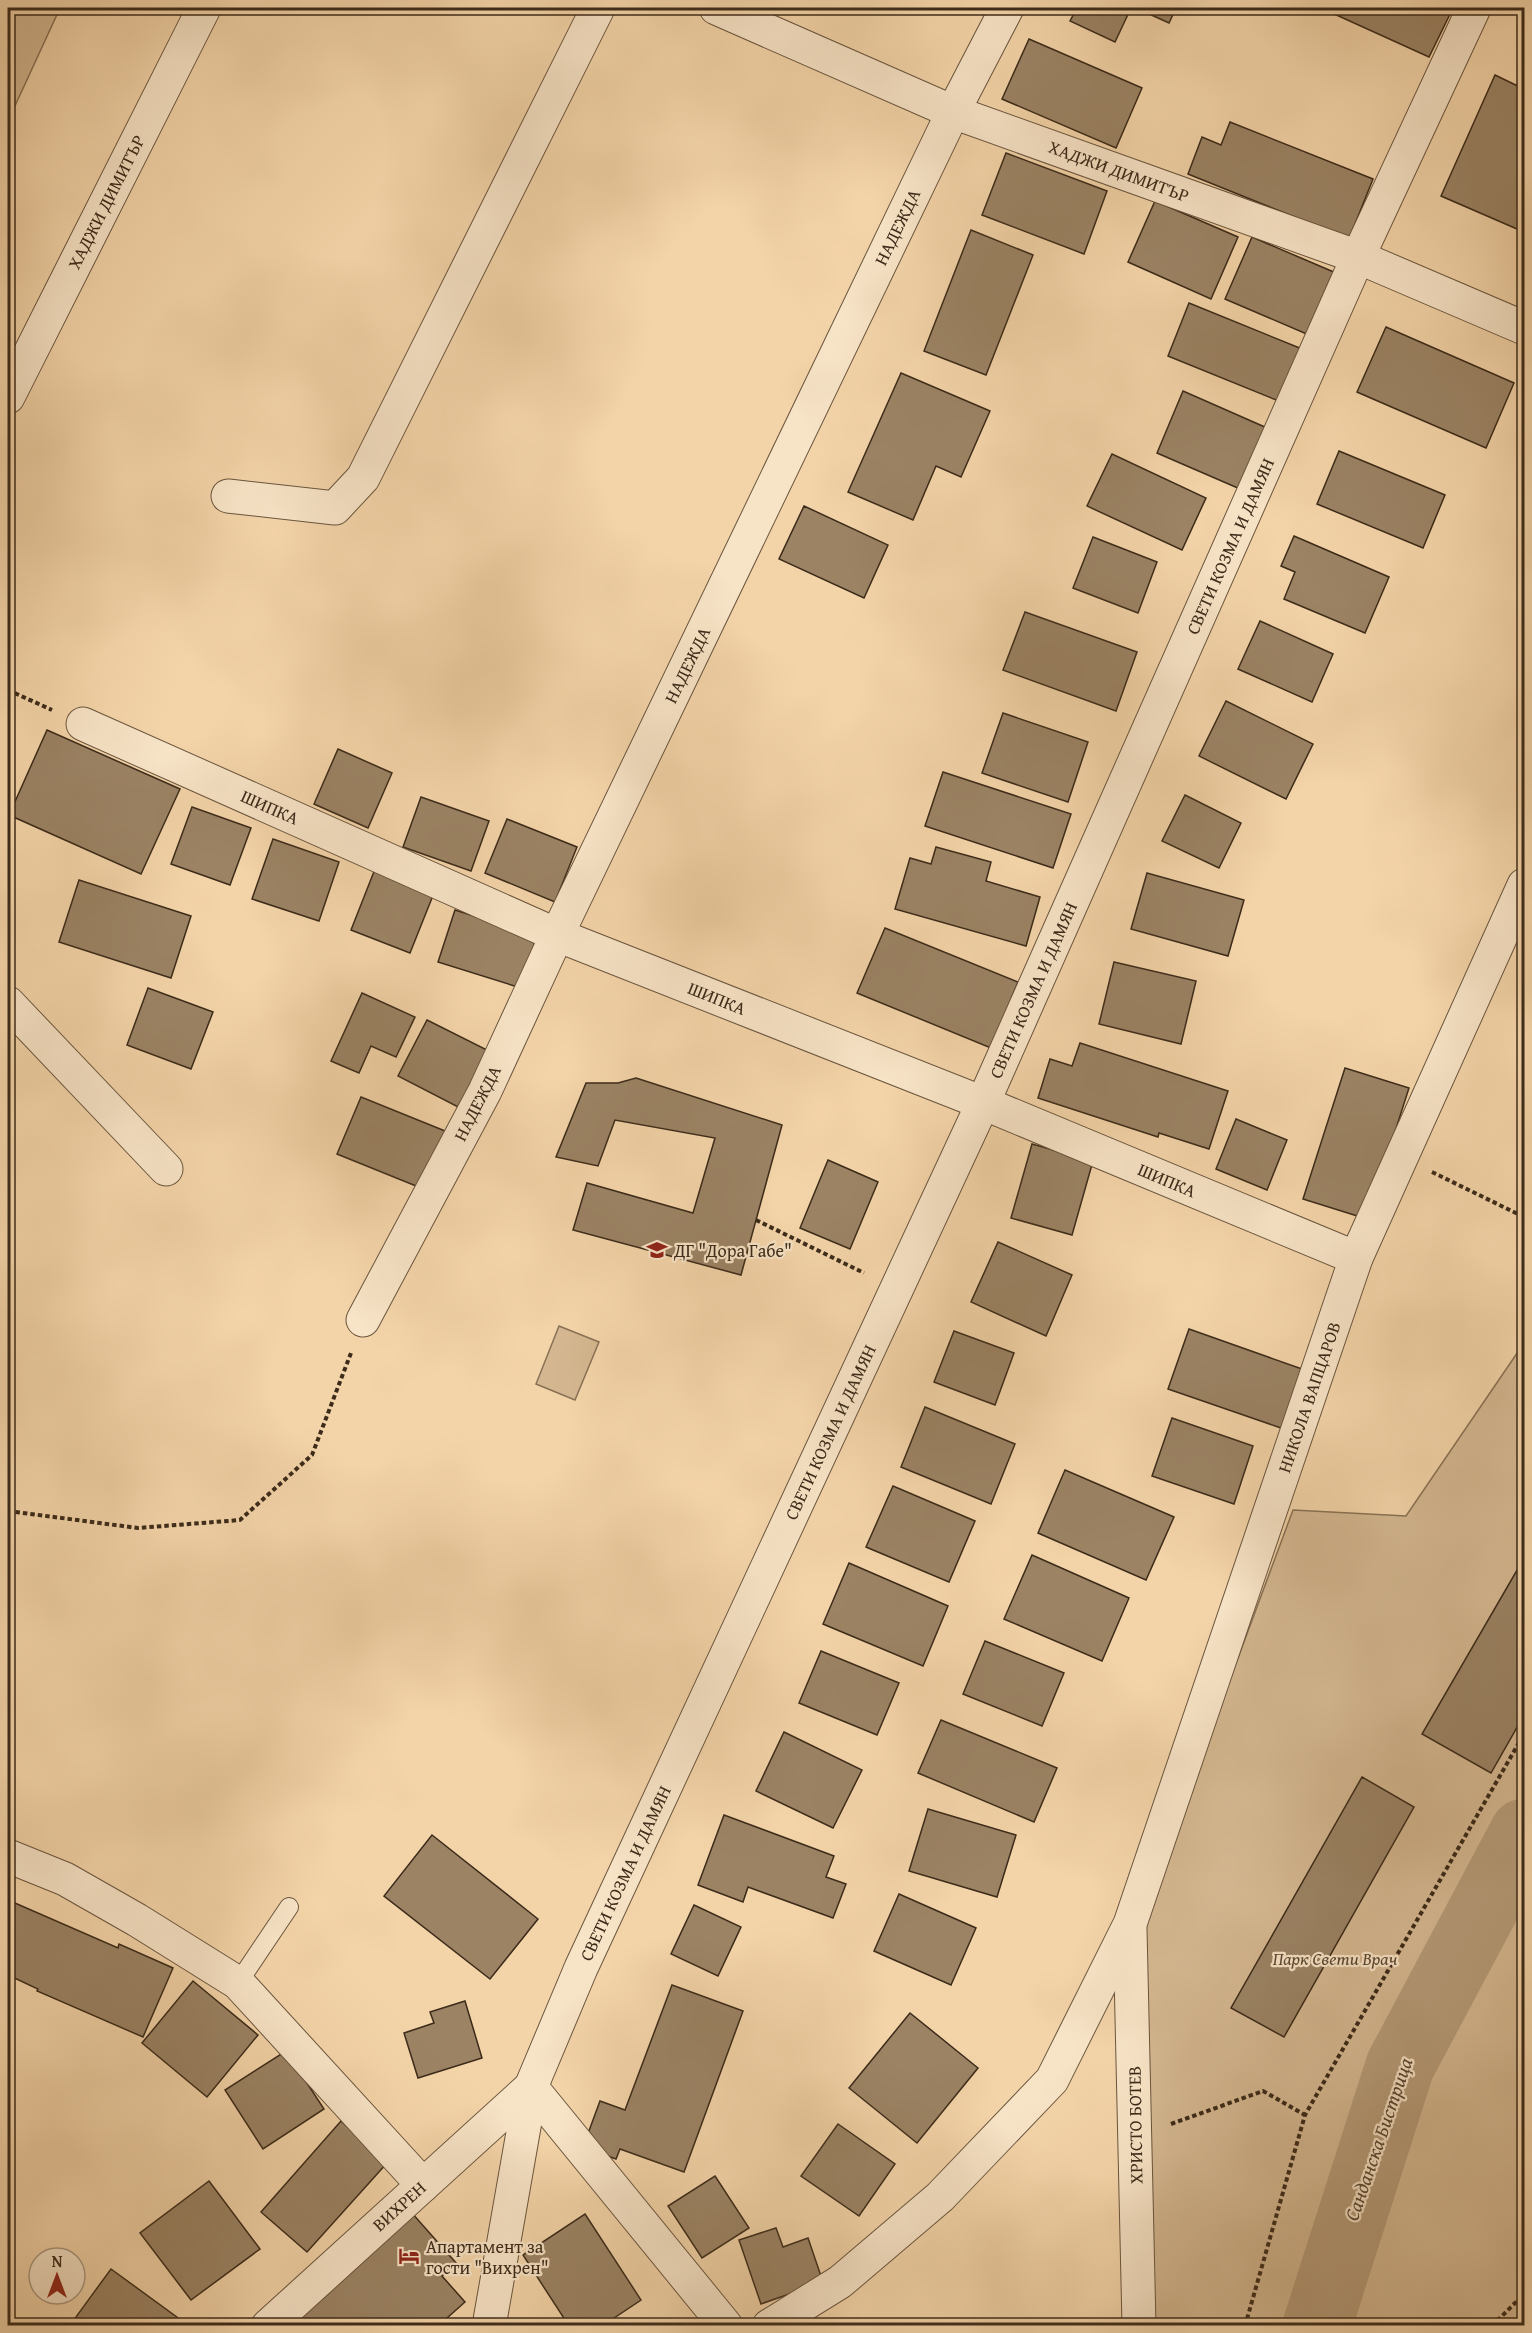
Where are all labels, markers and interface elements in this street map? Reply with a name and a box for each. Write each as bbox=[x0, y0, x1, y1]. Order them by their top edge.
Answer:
street label: ХАДЖИ ДИМИТЪР bbox=[60, 130, 152, 274]
street label: ХАДЖИ ДИМИТЪР bbox=[1045, 133, 1193, 209]
street label: НАДЕЖДА bbox=[867, 184, 927, 270]
street label: СВЕТИ КОЗМА И ДАМЯН bbox=[1179, 453, 1281, 639]
street label: НАДЕЖДА bbox=[657, 622, 717, 708]
street label: ШИПКА bbox=[237, 782, 303, 832]
street label: СВЕТИ КОЗМА И ДАМЯН bbox=[982, 897, 1084, 1083]
street label: ШИПКА bbox=[684, 974, 750, 1022]
street label: НАДЕЖДА bbox=[446, 1060, 508, 1146]
street label: ШИПКА bbox=[1134, 1156, 1200, 1204]
place label: ДГ "Дора Габе" bbox=[673, 1237, 792, 1264]
school or university icon: ДГ "Дора Габе" bbox=[645, 1238, 669, 1262]
street label: НИКОЛА ВАПЦАРОВ bbox=[1270, 1318, 1348, 1476]
street label: СВЕТИ КОЗМА И ДАМЯН bbox=[777, 1340, 883, 1524]
street label: СВЕТИ КОЗМА И ДАМЯН bbox=[572, 1781, 678, 1965]
park label: Парк Свети Врач bbox=[1273, 1945, 1398, 1972]
water label: Санданска Бистрица bbox=[1337, 2053, 1420, 2224]
street label: ХРИСТО БОТЕВ bbox=[1120, 2066, 1150, 2184]
street label: ВИХРЕН bbox=[366, 2174, 432, 2238]
place label: Апартамент за гости "Вихрен" bbox=[426, 2233, 549, 2281]
hotel icon: Апартамент за гости "Вихрен" bbox=[397, 2244, 421, 2268]
north arrow bbox=[27, 2246, 87, 2306]
text: N bbox=[52, 2249, 63, 2273]

